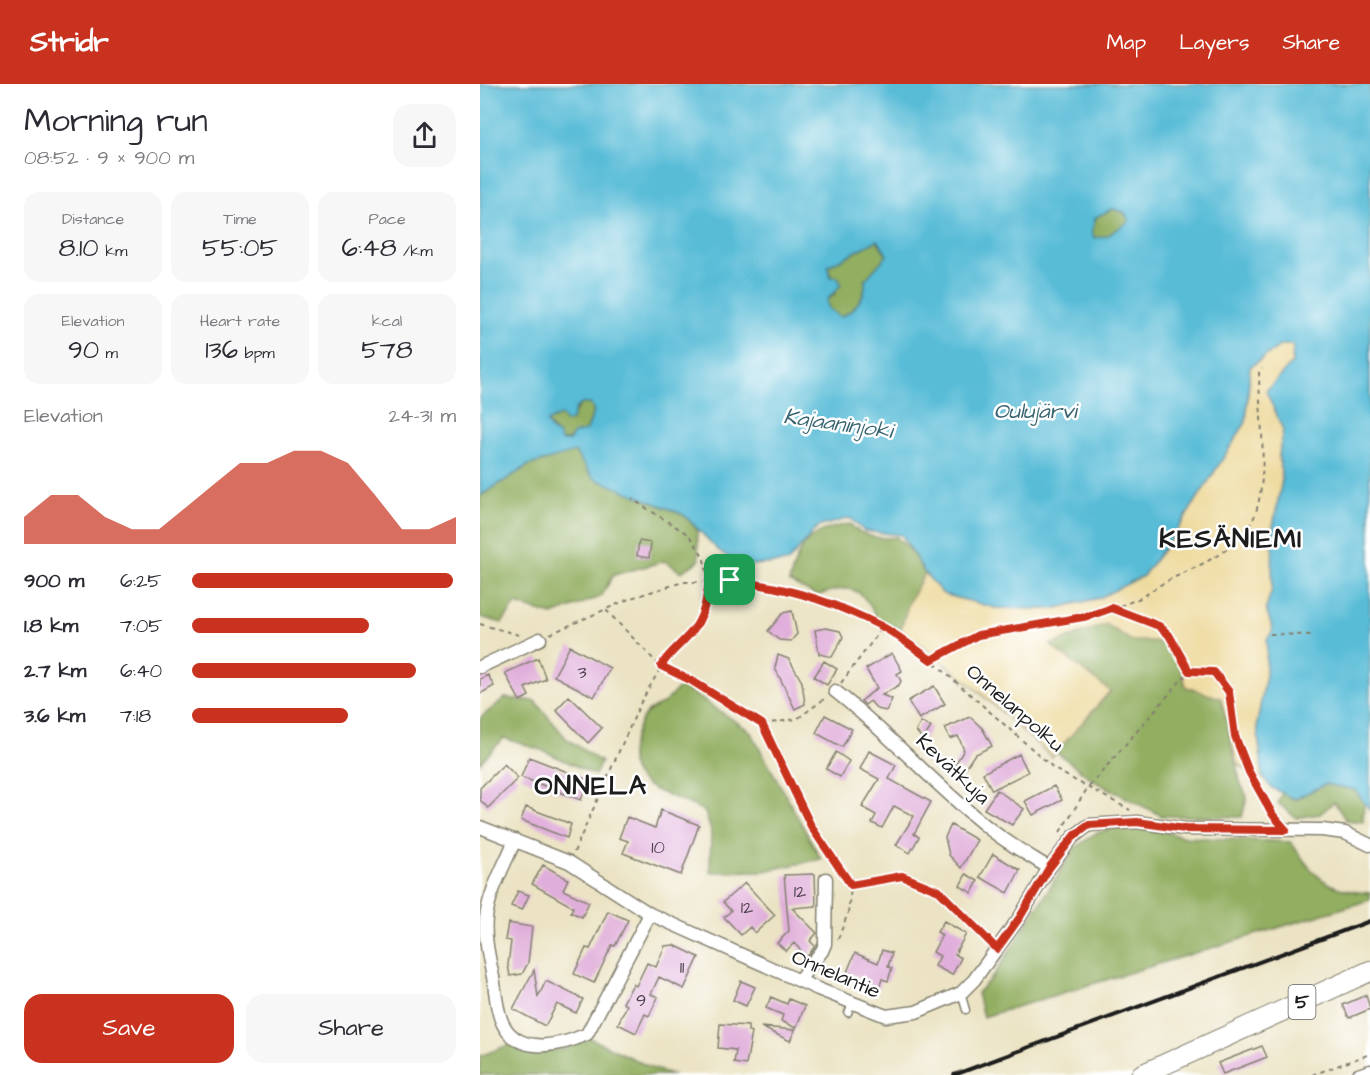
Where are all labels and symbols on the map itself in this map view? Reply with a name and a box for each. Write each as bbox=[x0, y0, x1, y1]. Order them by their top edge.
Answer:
water label: Oulujärvi bbox=[994, 396, 1079, 427]
water label: Kajaaninjoki bbox=[782, 401, 897, 447]
district label: KESÄNIEMI bbox=[1159, 520, 1303, 558]
pin bbox=[704, 554, 755, 605]
street label: Onnelanpolku bbox=[959, 657, 1071, 760]
house number: 3 bbox=[577, 660, 587, 685]
street label: Kevätkuja bbox=[909, 727, 997, 811]
district label: ONNELA bbox=[535, 767, 647, 805]
house number: 10 bbox=[651, 835, 665, 860]
house number: 12 bbox=[794, 879, 807, 904]
house number: 12 bbox=[741, 895, 754, 920]
street label: Onnelantie bbox=[787, 942, 885, 1006]
house number: 11 bbox=[680, 955, 684, 980]
road number: 5 bbox=[1288, 985, 1316, 1019]
house number: 9 bbox=[636, 988, 646, 1013]

